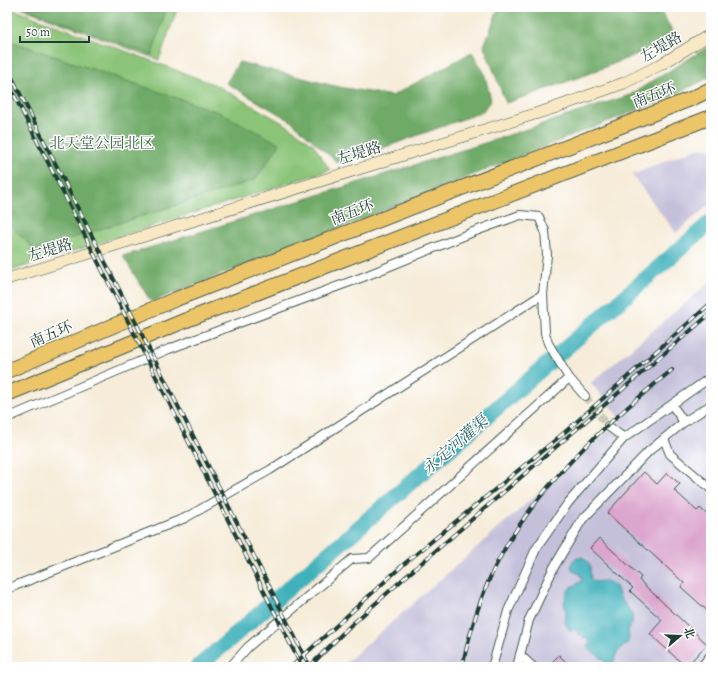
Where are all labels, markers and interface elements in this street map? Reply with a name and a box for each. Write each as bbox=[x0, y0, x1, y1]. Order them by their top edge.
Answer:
scale bar bbox=[20, 18, 89, 44]
text: 50 m bbox=[26, 24, 50, 40]
street label: 左堤路 bbox=[637, 27, 685, 67]
street label: 南五环 bbox=[629, 78, 679, 112]
park label: 北天堂公园北区 bbox=[49, 133, 155, 153]
street label: 左堤路 bbox=[335, 137, 383, 169]
street label: 南五环 bbox=[327, 195, 377, 229]
street label: 左堤路 bbox=[26, 234, 74, 266]
street label: 南五环 bbox=[26, 316, 76, 352]
water label: 永定河灌渠 bbox=[418, 409, 494, 480]
north arrow bbox=[660, 616, 700, 656]
text: 北 bbox=[680, 625, 698, 641]

